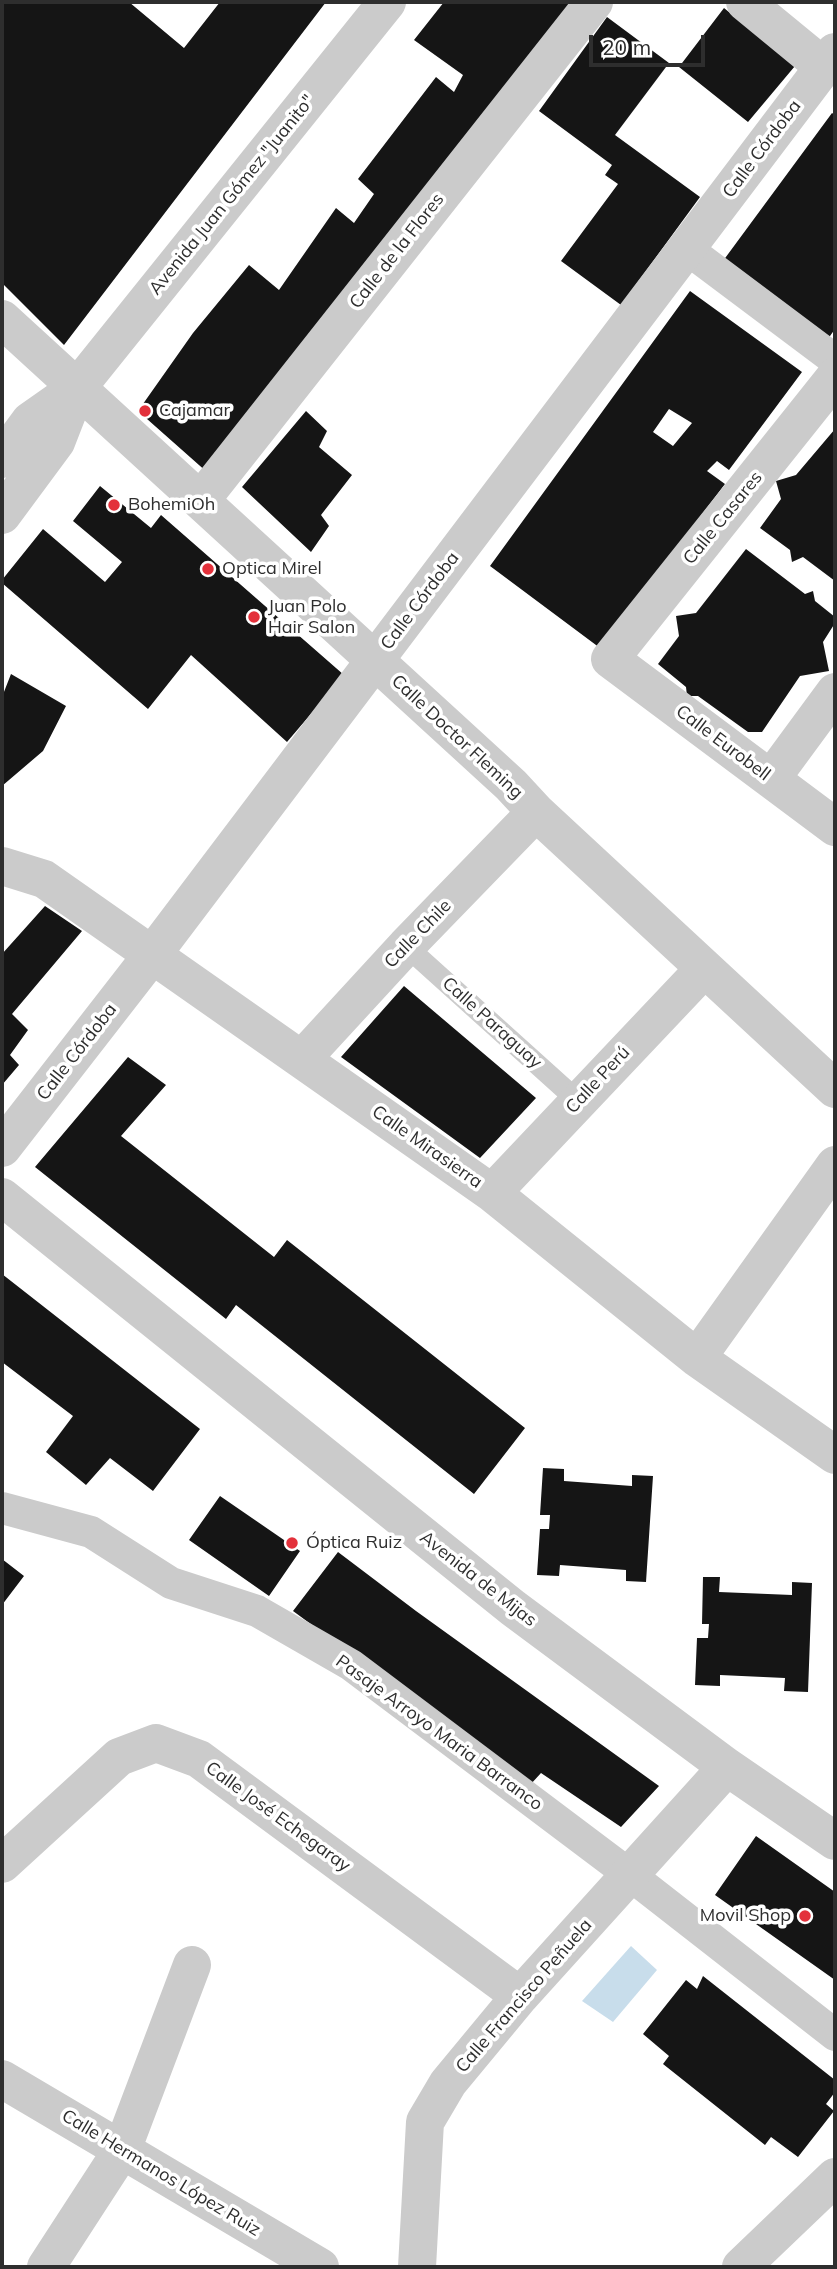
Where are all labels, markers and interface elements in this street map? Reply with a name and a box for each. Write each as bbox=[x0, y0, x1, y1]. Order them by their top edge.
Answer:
scale bar bbox=[592, 21, 708, 65]
text: 20 m bbox=[602, 34, 651, 60]
street label: Avenida Juan Gómez "Juanito" bbox=[145, 91, 319, 299]
street label: Calle Córdoba bbox=[718, 96, 806, 202]
street label: Calle de la Flores bbox=[345, 189, 449, 313]
place label: Cajamar bbox=[159, 400, 230, 422]
marker: Cajamar bbox=[137, 403, 153, 419]
street label: Calle Casares bbox=[679, 467, 767, 569]
place label: BohemiOh bbox=[128, 494, 215, 516]
marker: BohemiOh bbox=[106, 497, 122, 513]
street label: Calle Córdoba bbox=[376, 548, 464, 654]
place label: Optica Mirel bbox=[222, 558, 322, 580]
marker: Optica Mirel bbox=[200, 561, 216, 577]
place label: Juan Polo Hair Salon bbox=[268, 596, 355, 638]
marker: Juan Polo Hair Salon bbox=[246, 609, 262, 625]
street label: Calle Doctor Fleming bbox=[387, 670, 527, 804]
street label: Calle Eurobell bbox=[671, 700, 775, 786]
street label: Calle Chile bbox=[380, 895, 456, 973]
street label: Calle Paraguay bbox=[438, 973, 546, 1073]
street label: Calle Córdoba bbox=[32, 999, 122, 1105]
street label: Calle Perú bbox=[561, 1042, 635, 1118]
street label: Calle Mirasierra bbox=[368, 1101, 486, 1193]
street label: Avenida de Mijas bbox=[415, 1527, 541, 1631]
place label: Óptica Ruiz bbox=[306, 1532, 402, 1554]
marker: Óptica Ruiz bbox=[284, 1535, 300, 1551]
street label: Pasaje Arroyo Maria Barranco bbox=[331, 1651, 547, 1815]
street label: Calle José Echegaray bbox=[201, 1757, 355, 1877]
place label: Movil Shop bbox=[700, 1905, 791, 1927]
marker: Movil Shop bbox=[797, 1908, 813, 1924]
street label: Calle Francisco Peñuela bbox=[451, 1915, 597, 2077]
street label: Calle Hermanos López Ruiz bbox=[58, 2105, 264, 2241]

